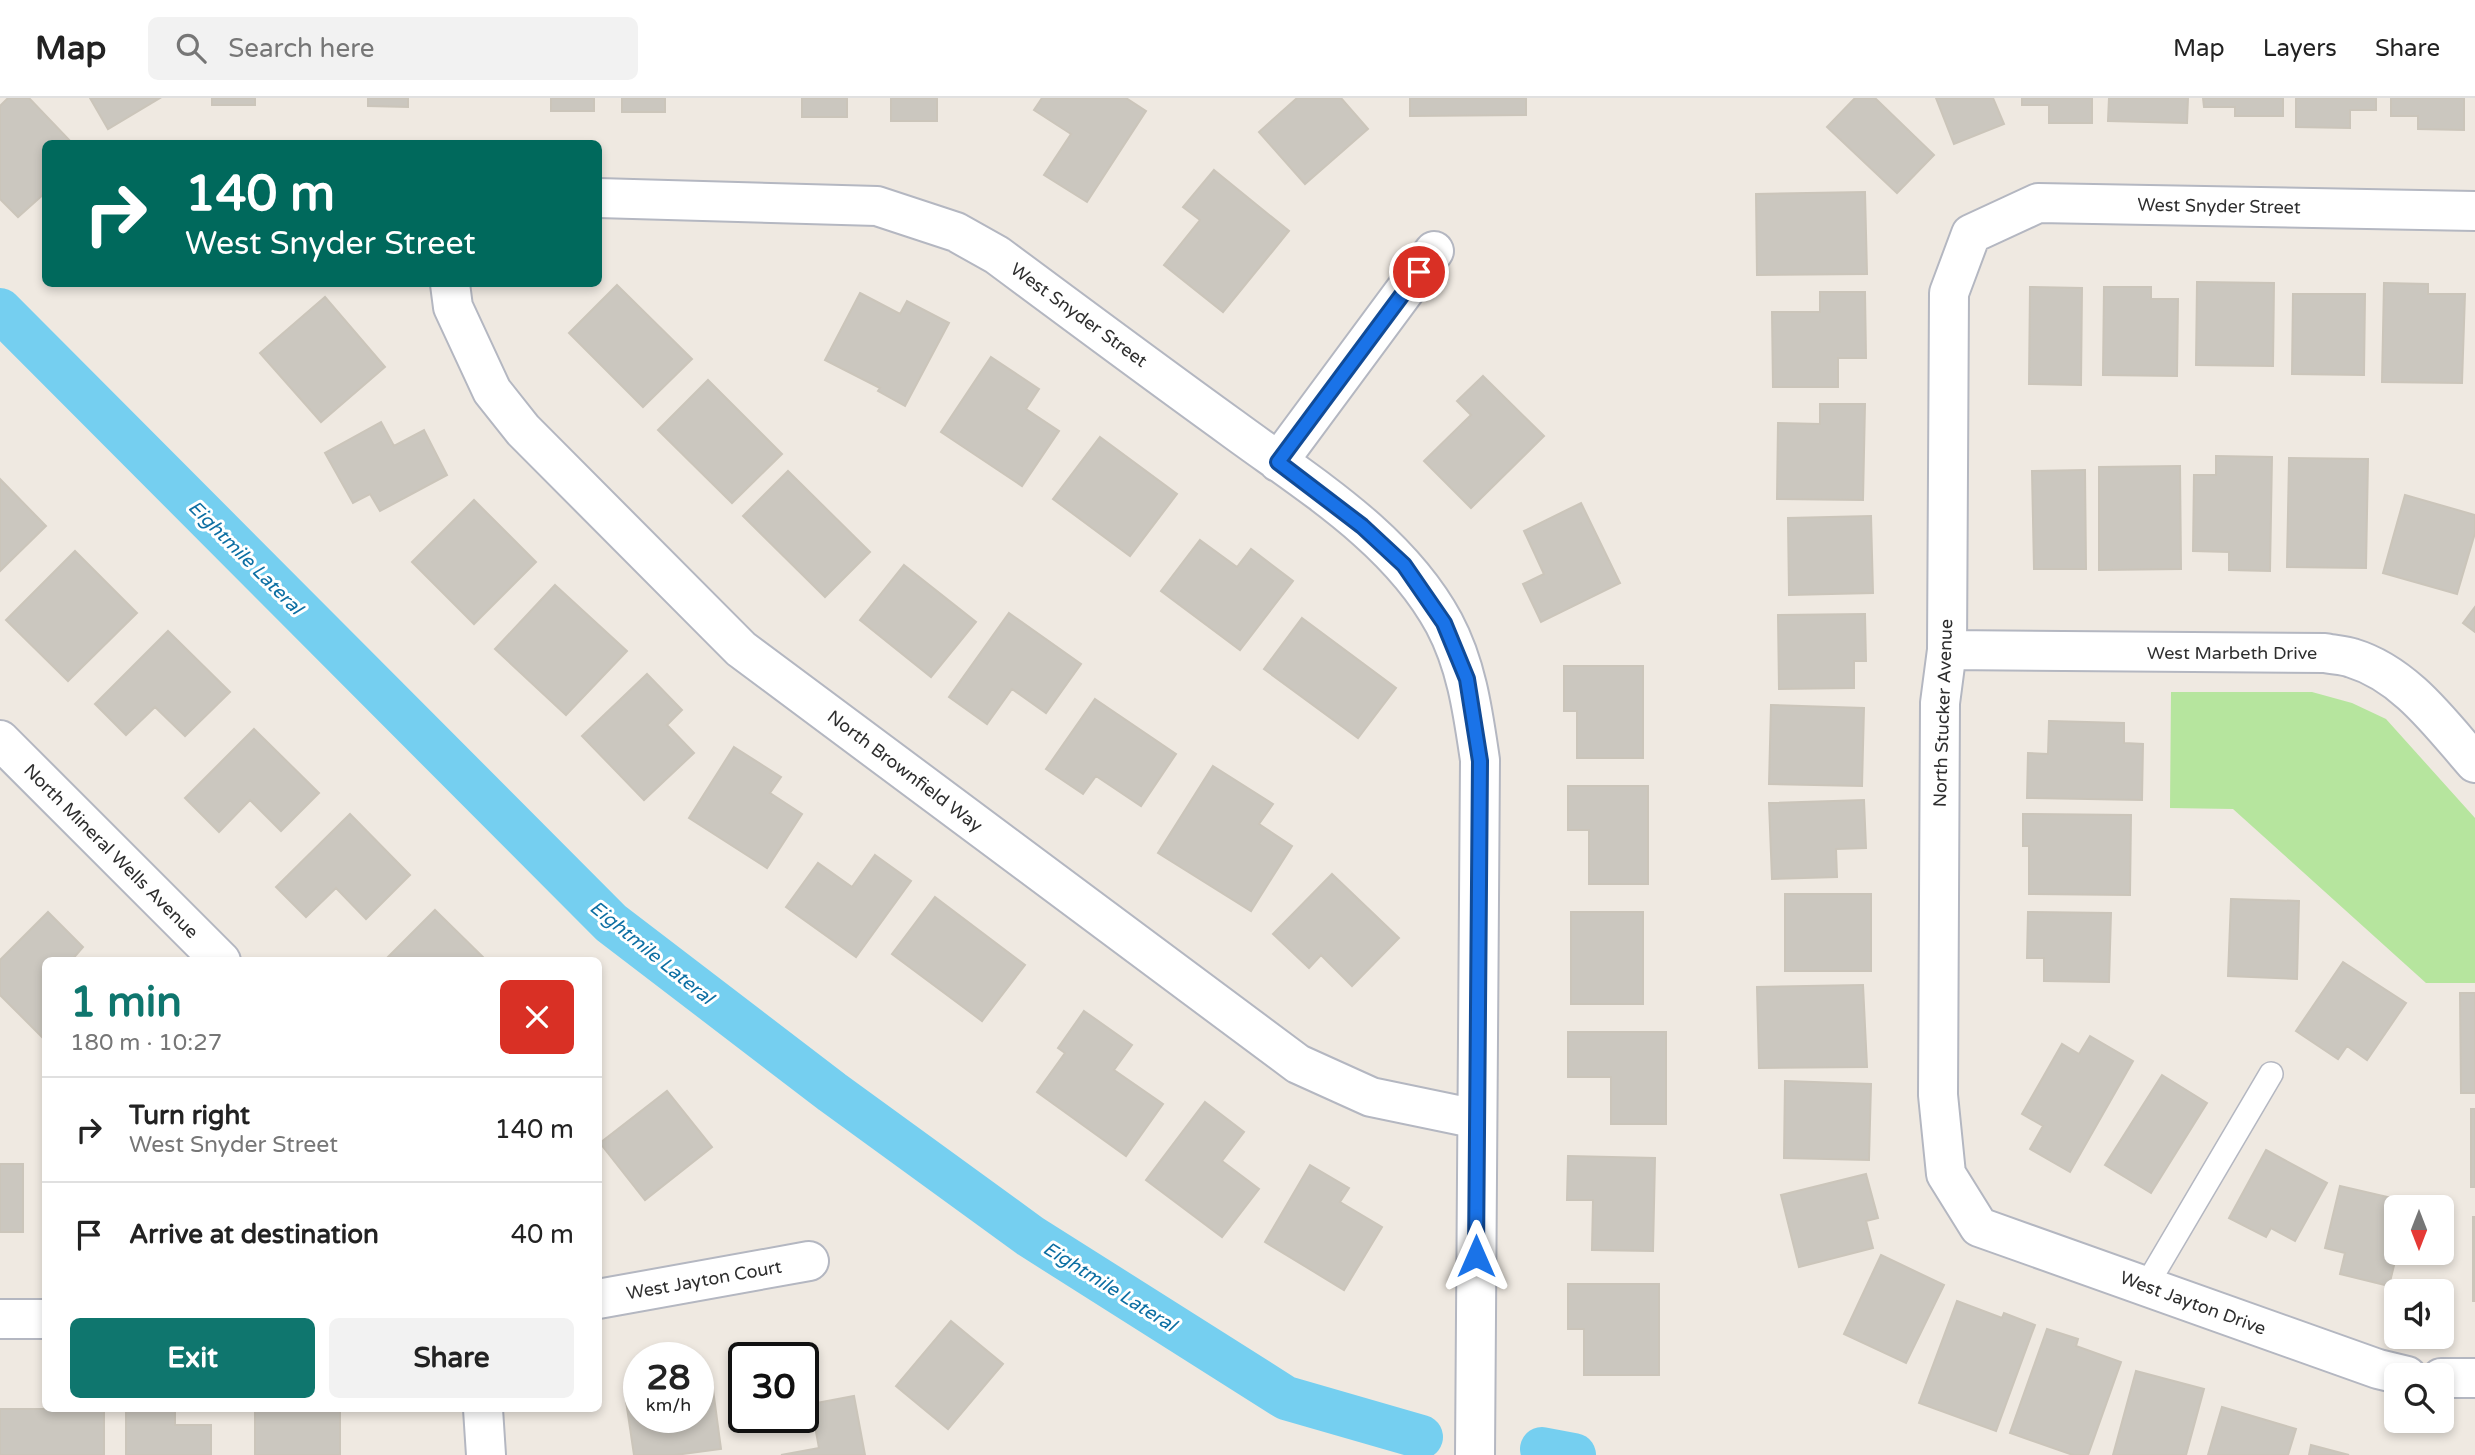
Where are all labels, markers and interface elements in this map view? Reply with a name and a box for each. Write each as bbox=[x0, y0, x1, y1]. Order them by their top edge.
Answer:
search box bbox=[148, 17, 638, 80]
text: Map bbox=[35, 29, 106, 68]
icon: search bbox=[172, 29, 210, 67]
text: Search here bbox=[228, 33, 374, 64]
text: Map bbox=[2173, 34, 2225, 63]
text: Layers bbox=[2263, 34, 2337, 63]
text: Share bbox=[2375, 34, 2440, 63]
text: 140 m bbox=[185, 165, 335, 224]
icon: right bbox=[70, 168, 161, 259]
street label: West Snyder Street bbox=[2137, 194, 2301, 218]
text: West Snyder Street bbox=[185, 225, 476, 263]
pin bbox=[1389, 242, 1449, 302]
icon: arrive bbox=[1400, 253, 1438, 291]
street label: West Snyder Street bbox=[1006, 258, 1152, 372]
water label: Eightmile Lateral bbox=[184, 496, 308, 621]
street label: North Stucker Avenue bbox=[1929, 618, 1957, 808]
street label: West Marbeth Drive bbox=[2147, 642, 2317, 664]
street label: North Brownfield Way bbox=[823, 705, 987, 837]
street label: North Mineral Wells Avenue bbox=[19, 759, 203, 943]
water label: Eightmile Lateral bbox=[585, 896, 719, 1011]
text: 1 min bbox=[70, 977, 182, 1028]
button: close bbox=[500, 980, 574, 1054]
text: 180 m · 10:27 bbox=[70, 1029, 222, 1057]
text: Turn right bbox=[129, 1100, 250, 1131]
icon: right bbox=[70, 1111, 108, 1149]
text: 140 m bbox=[494, 1114, 574, 1145]
text: West Snyder Street bbox=[129, 1131, 338, 1159]
north arrow bbox=[2384, 1195, 2454, 1265]
map controls bbox=[2384, 1195, 2454, 1433]
icon: arrive bbox=[70, 1216, 108, 1254]
text: Arrive at destination bbox=[129, 1219, 379, 1250]
text: 40 m bbox=[511, 1219, 574, 1250]
position arrow bbox=[1439, 1219, 1513, 1293]
water label: Eightmile Lateral bbox=[1039, 1237, 1182, 1338]
street label: West Jayton Court bbox=[625, 1255, 783, 1304]
street label: West Jayton Drive bbox=[2117, 1266, 2269, 1340]
button: sound bbox=[2384, 1279, 2454, 1349]
button: Exit bbox=[70, 1318, 315, 1398]
button: Share bbox=[329, 1318, 574, 1398]
speed limit sign: 30 bbox=[728, 1342, 819, 1433]
text: 28 bbox=[647, 1357, 690, 1399]
button: search bbox=[2384, 1363, 2454, 1433]
text: km/h bbox=[646, 1394, 691, 1416]

